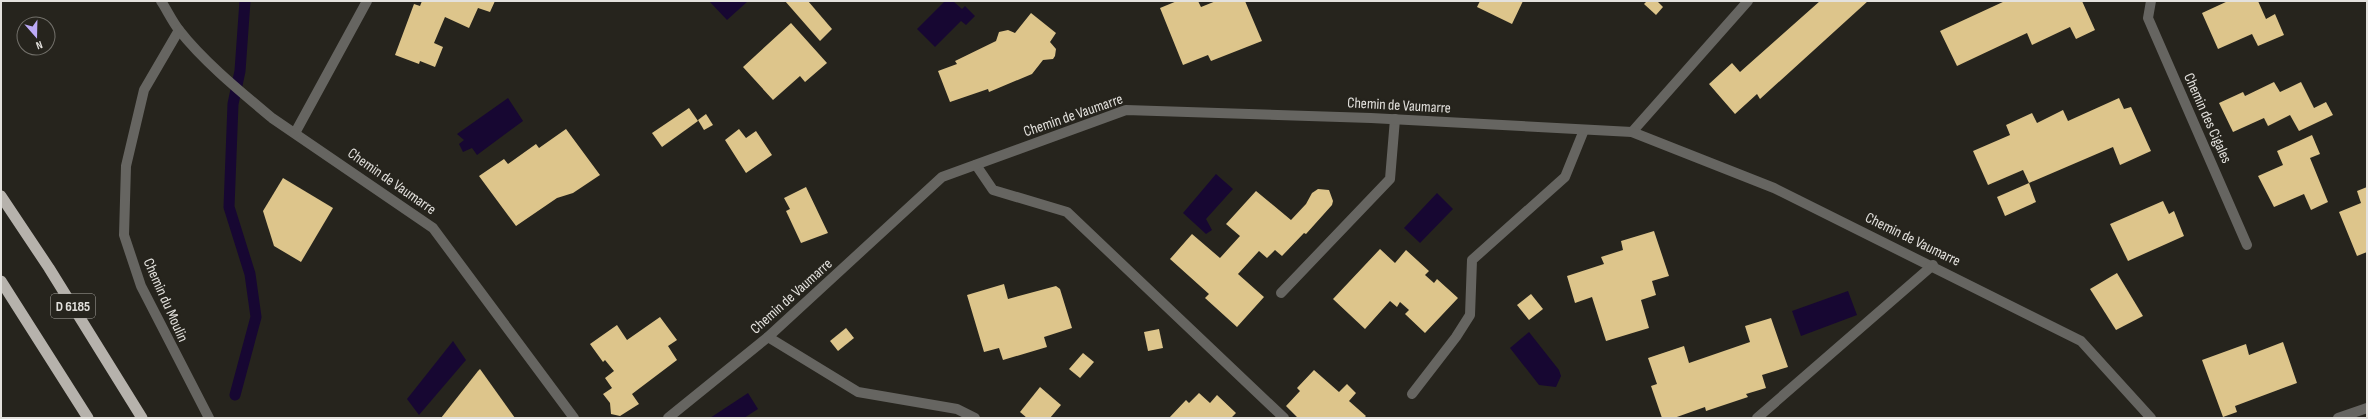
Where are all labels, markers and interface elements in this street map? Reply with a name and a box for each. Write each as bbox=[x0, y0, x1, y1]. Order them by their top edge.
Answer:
north arrow bbox=[16, 16, 56, 56]
text: N bbox=[34, 38, 44, 52]
street label: Chemin des Cigales bbox=[2179, 70, 2236, 166]
street label: Chemin de Vaumarre bbox=[1021, 90, 1125, 141]
street label: Chemin de Vaumarre bbox=[1347, 93, 1451, 118]
street label: Chemin de Vaumarre bbox=[344, 144, 440, 219]
street label: Chemin de Vaumarre bbox=[1862, 208, 1964, 271]
street label: Chemin du Moulin bbox=[139, 255, 192, 345]
street label: Chemin de Vaumarre bbox=[746, 255, 836, 338]
road number: D 6185 bbox=[51, 294, 95, 318]

